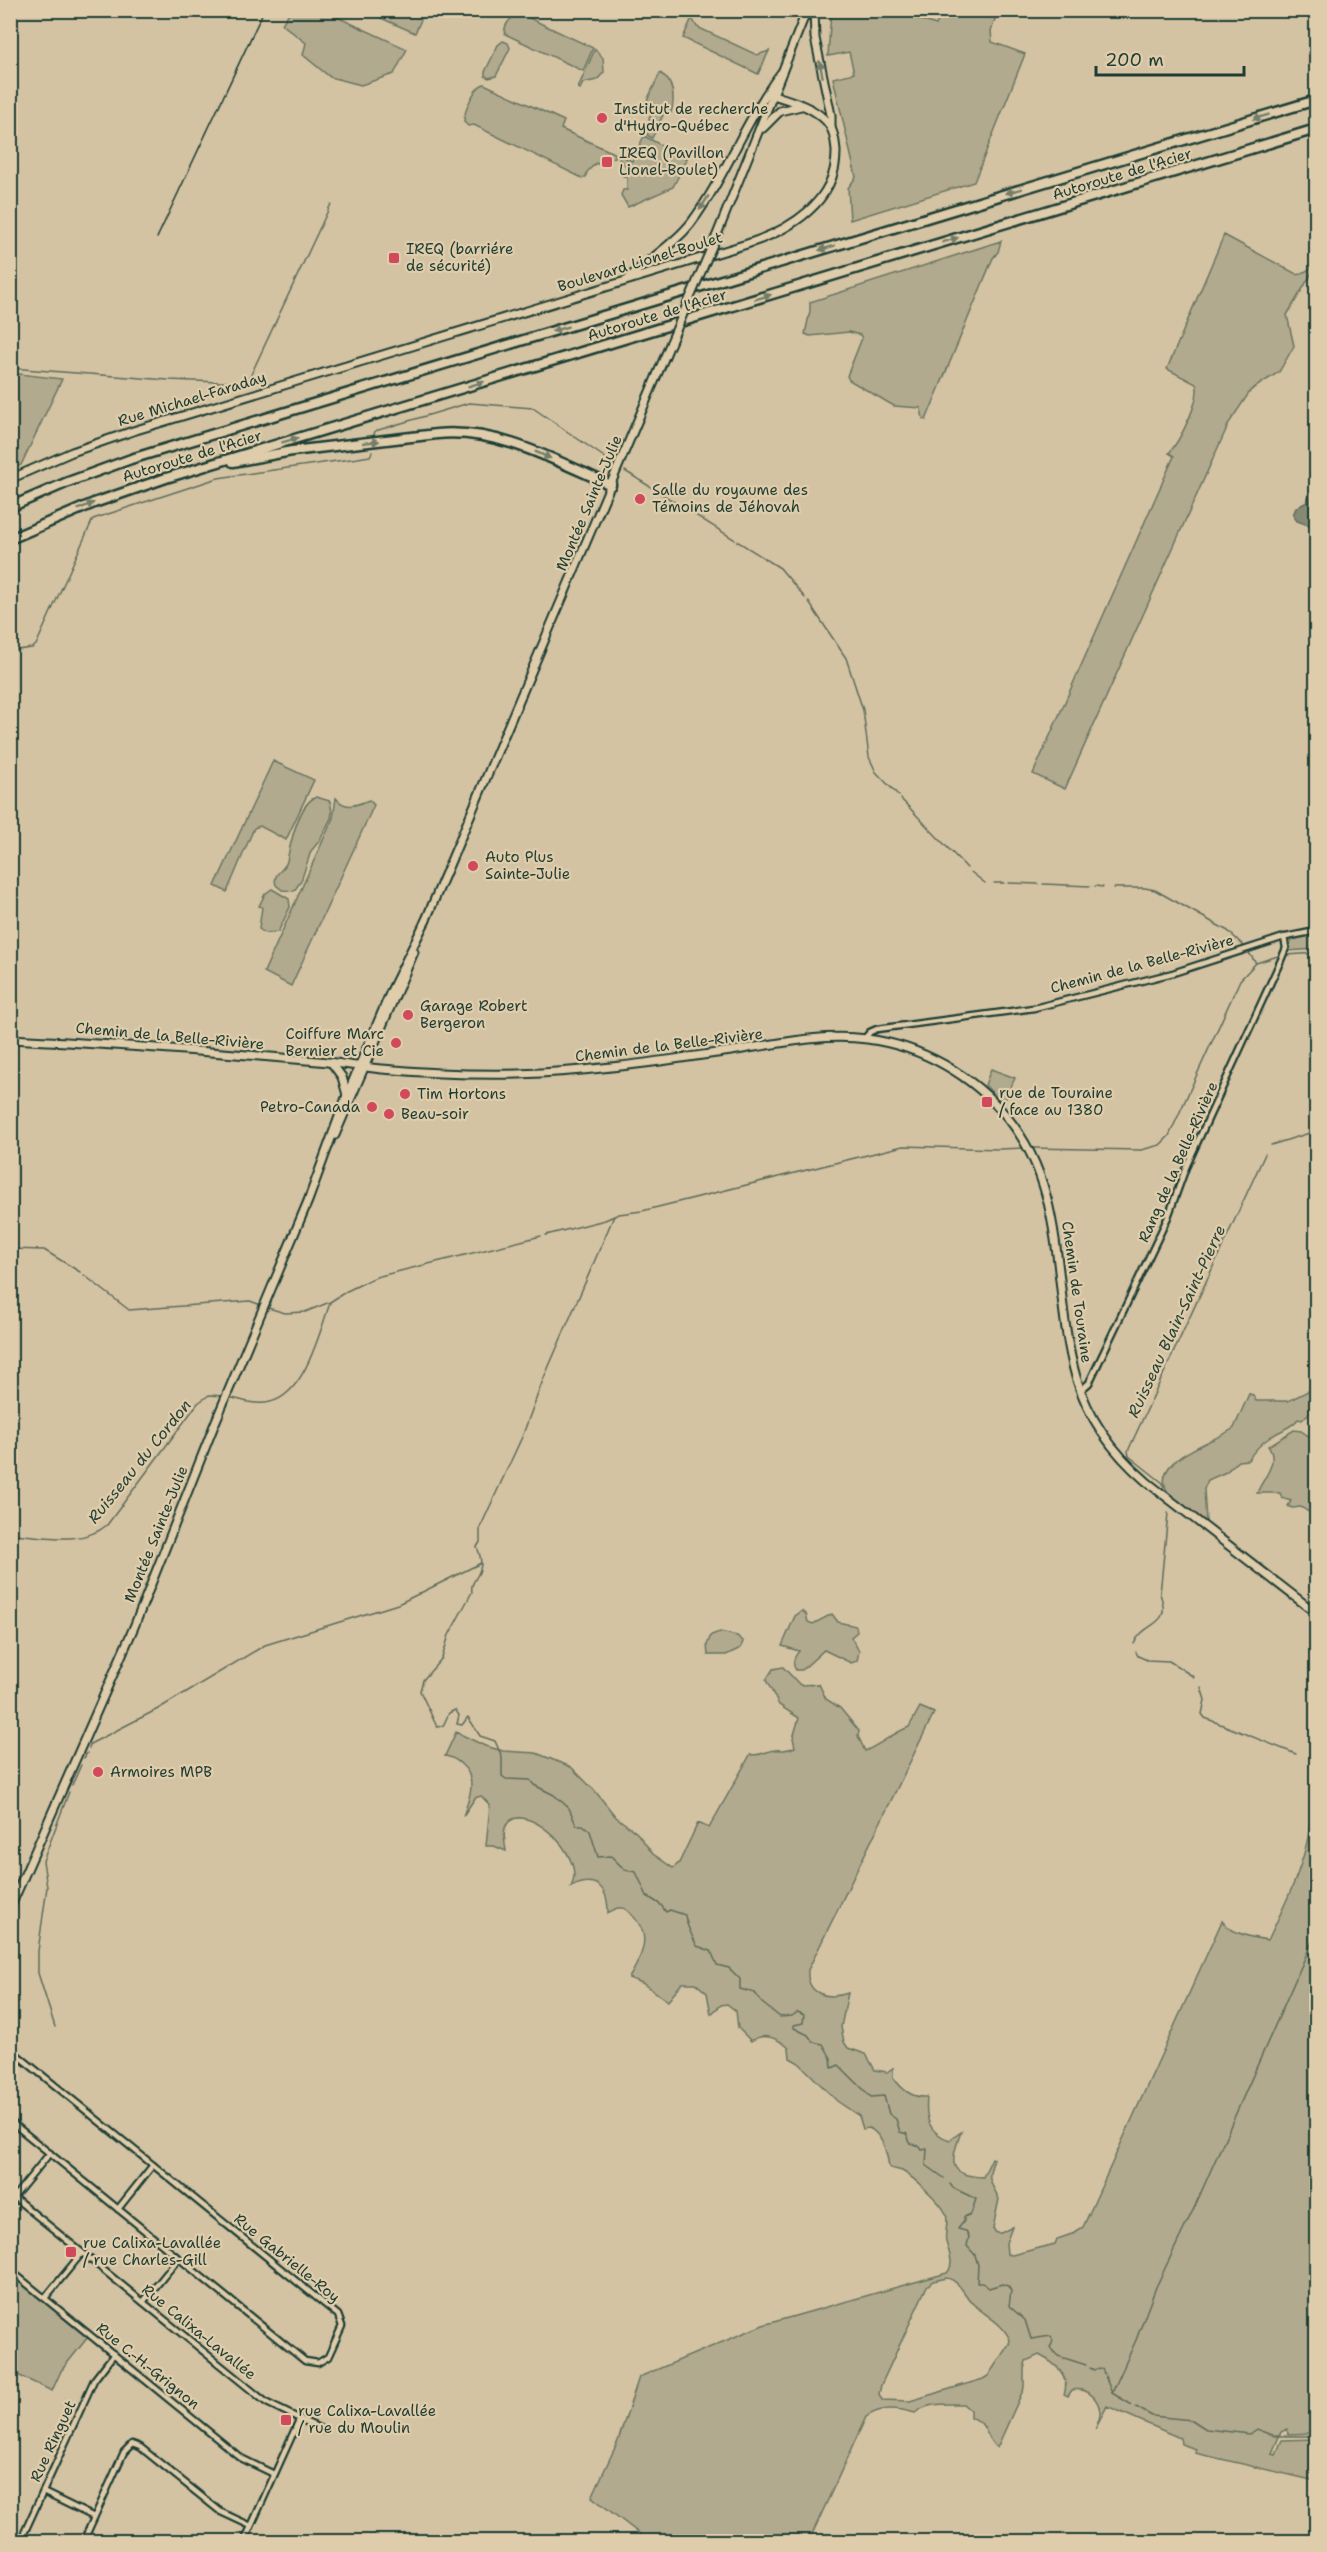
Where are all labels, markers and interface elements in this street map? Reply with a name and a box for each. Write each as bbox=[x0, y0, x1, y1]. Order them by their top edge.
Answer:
scale bar bbox=[1096, 39, 1244, 77]
text: 200 m bbox=[1105, 48, 1164, 72]
one-way arrow bbox=[815, 59, 825, 78]
place label: Institut de recherche d'Hydro-Québec bbox=[614, 99, 768, 136]
marker: Institut de recherche d'Hydro-Québec bbox=[595, 111, 609, 125]
one-way arrow bbox=[1251, 113, 1269, 122]
place label: IREQ (Pavillon Lionel-Boulet) bbox=[619, 143, 724, 180]
street label: Autoroute de l'Acier bbox=[1050, 143, 1194, 205]
marker: IREQ (Pavillon Lionel-Boulet) bbox=[600, 155, 614, 169]
one-way arrow bbox=[1005, 187, 1023, 196]
one-way arrow bbox=[699, 195, 710, 211]
street label: Boulevard Lionel-Boulet bbox=[555, 227, 725, 297]
one-way arrow bbox=[941, 235, 959, 244]
place label: IREQ (barriére de sécurité) bbox=[406, 239, 513, 276]
one-way arrow bbox=[818, 244, 836, 253]
marker: IREQ (barriére de sécurité) bbox=[387, 251, 401, 265]
street label: Autoroute de l'Acier bbox=[585, 284, 729, 346]
one-way arrow bbox=[754, 292, 772, 301]
one-way arrow bbox=[551, 325, 569, 334]
street label: Rue Michael-Faraday bbox=[115, 367, 269, 431]
one-way arrow bbox=[467, 379, 485, 388]
street label: Autoroute de l'Acier bbox=[120, 425, 264, 487]
street label: Montée Sainte-Julie bbox=[551, 432, 627, 574]
one-way arrow bbox=[281, 435, 299, 444]
one-way arrow bbox=[362, 437, 381, 447]
one-way arrow bbox=[534, 451, 552, 461]
place label: Salle du royaume des Témoins de Jéhovah bbox=[652, 480, 808, 517]
marker: Salle du royaume des Témoins de Jéhovah bbox=[633, 492, 647, 506]
one-way arrow bbox=[77, 501, 95, 511]
place label: Auto Plus Sainte-Julie bbox=[485, 847, 570, 884]
marker: Auto Plus Sainte-Julie bbox=[466, 859, 480, 873]
street label: Chemin de la Belle-Rivière bbox=[1048, 930, 1236, 998]
place label: Garage Robert Bergeron bbox=[420, 996, 528, 1033]
marker: Garage Robert Bergeron bbox=[401, 1008, 415, 1022]
street label: Chemin de la Belle-Rivière bbox=[75, 1018, 265, 1054]
place label: Coiffure Marc Bernier et Cie bbox=[285, 1024, 384, 1061]
street label: Chemin de la Belle-Rivière bbox=[574, 1024, 764, 1066]
marker: Coiffure Marc Bernier et Cie bbox=[389, 1036, 403, 1050]
street label: Rang de la Belle-Rivière bbox=[1133, 1078, 1223, 1246]
place label: rue de Touraine / face au 1380 bbox=[999, 1083, 1113, 1120]
place label: Tim Hortons bbox=[417, 1084, 506, 1104]
marker: Tim Hortons bbox=[398, 1087, 412, 1101]
marker: rue de Touraine / face au 1380 bbox=[980, 1095, 994, 1109]
place label: Petro-Canada bbox=[260, 1097, 361, 1117]
marker: Petro-Canada bbox=[365, 1100, 379, 1114]
place label: Beau-soir bbox=[401, 1104, 469, 1124]
marker: Beau-soir bbox=[382, 1107, 396, 1121]
street label: Chemin de Touraine bbox=[1057, 1220, 1097, 1364]
water label: Ruisseau Blain-Saint-Pierre bbox=[1123, 1222, 1230, 1421]
water label: Ruisseau du Cordon bbox=[83, 1395, 196, 1528]
street label: Montée Sainte-Julie bbox=[119, 1463, 193, 1605]
place label: Armoires MPB bbox=[110, 1762, 212, 1782]
marker: Armoires MPB bbox=[91, 1765, 105, 1779]
street label: Rue Gabrielle-Roy bbox=[230, 2209, 344, 2307]
place label: rue Calixa-Lavallée / rue Charles-Gill bbox=[83, 2233, 221, 2270]
marker: rue Calixa-Lavallée / rue Charles-Gill bbox=[64, 2245, 78, 2259]
street label: Rue Calixa-Lavallée bbox=[138, 2280, 260, 2384]
street label: Rue C.-H.-Grignon bbox=[92, 2318, 204, 2414]
street label: Rue Ringuet bbox=[25, 2397, 81, 2485]
place label: rue Calixa-Lavallée / rue du Moulin bbox=[298, 2401, 436, 2438]
marker: rue Calixa-Lavallée / rue du Moulin bbox=[279, 2413, 293, 2427]

